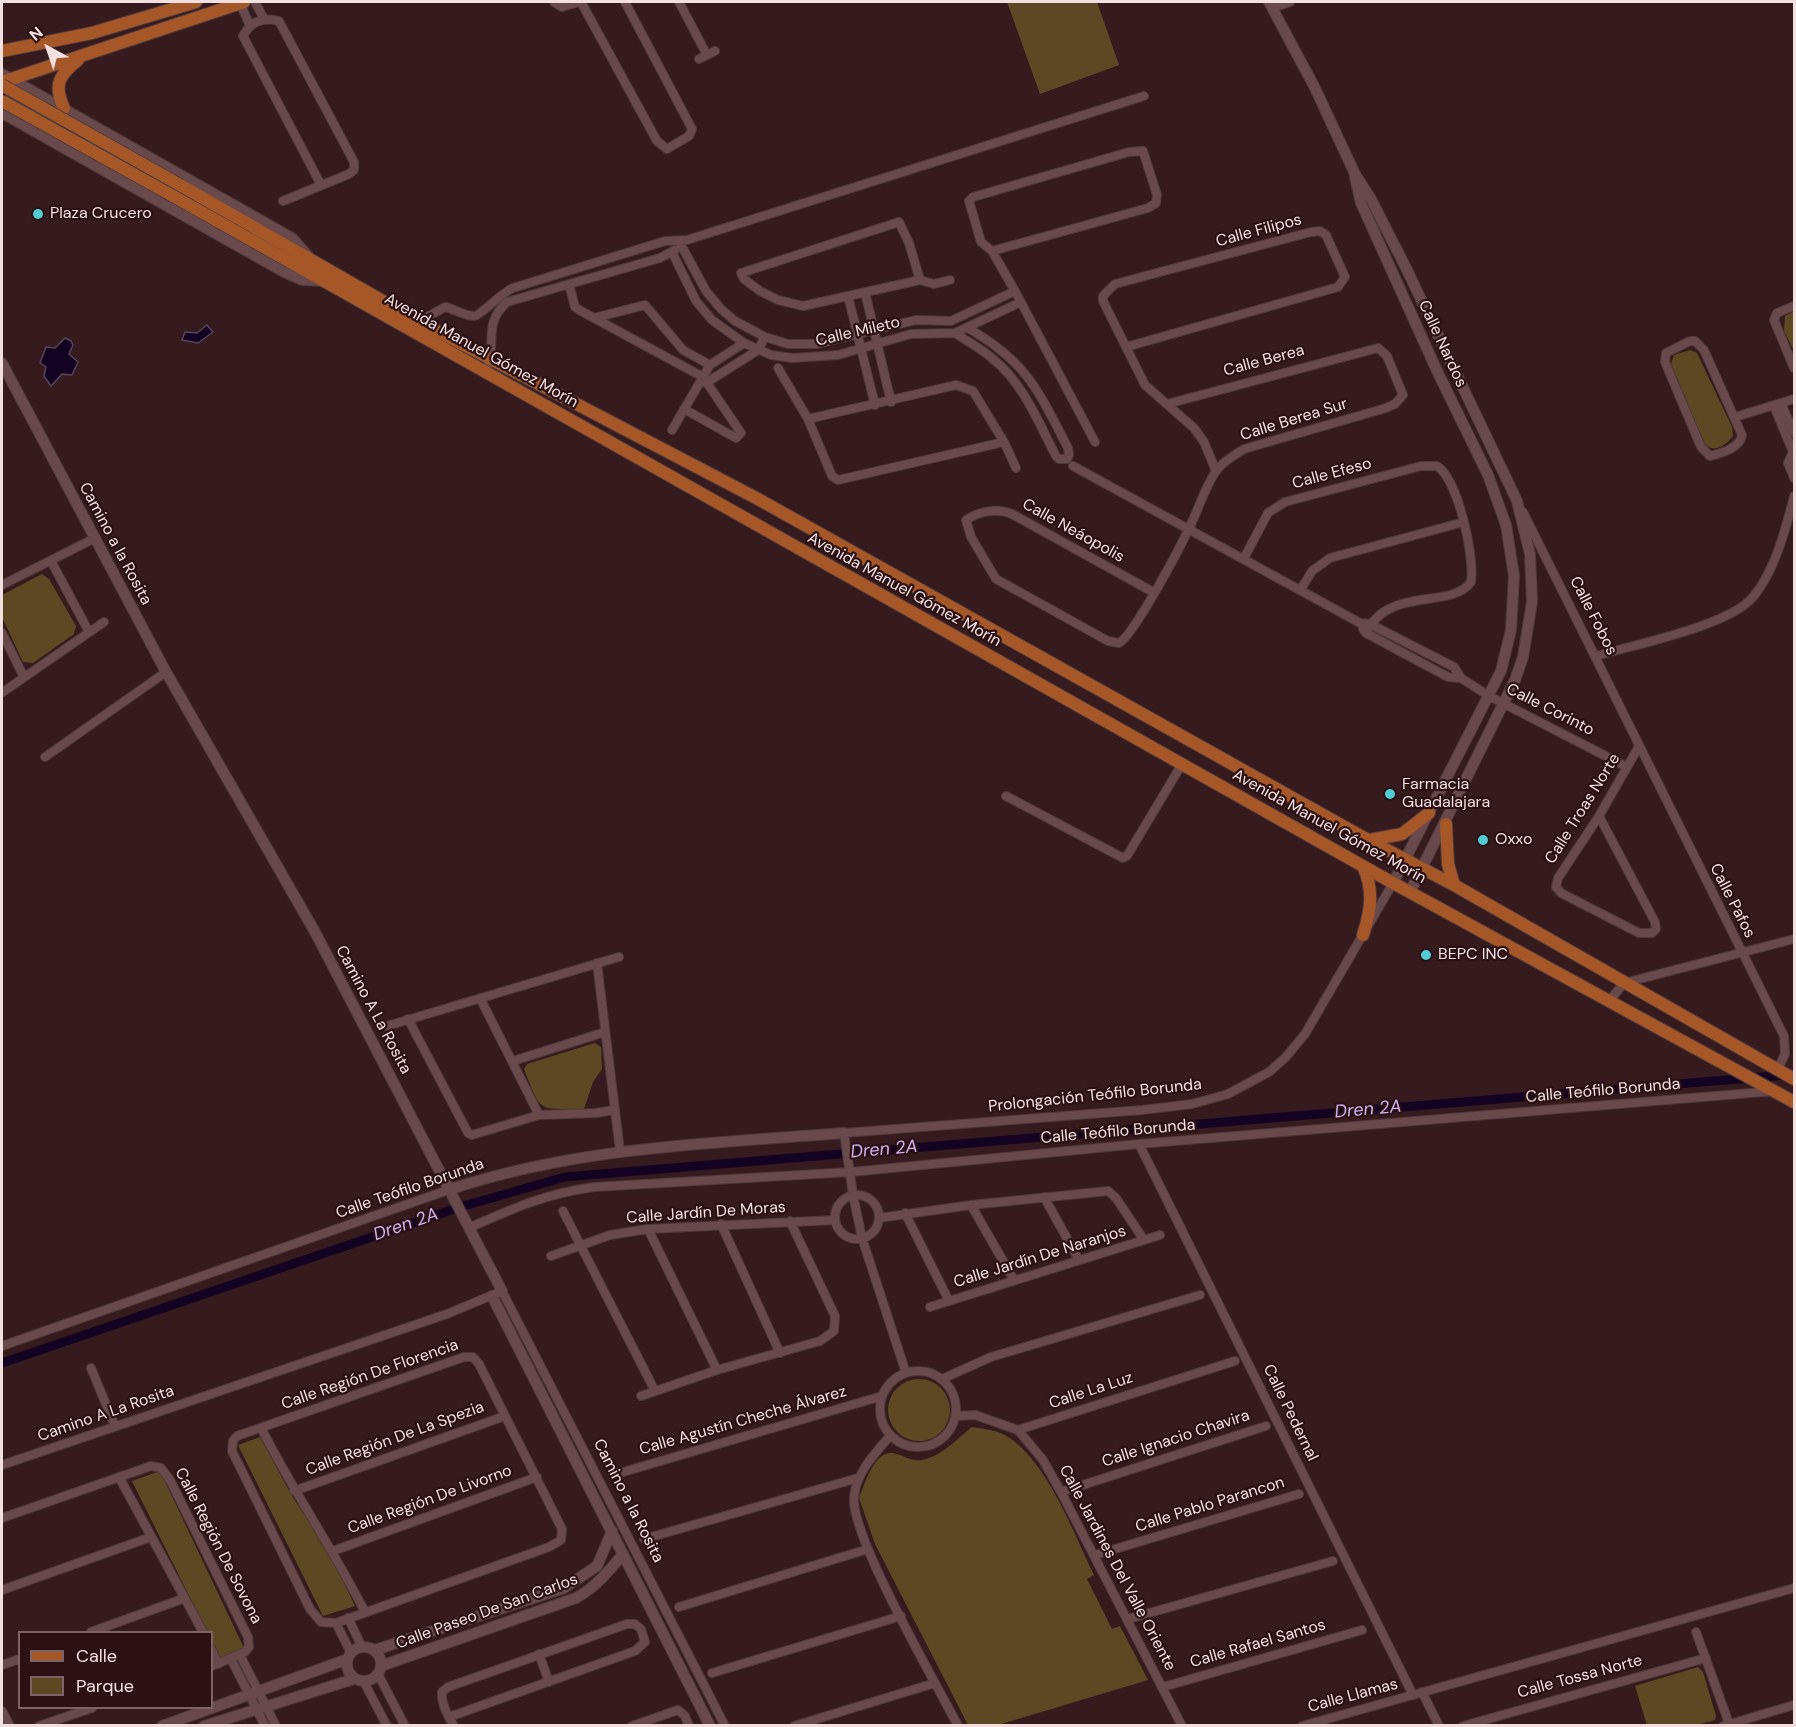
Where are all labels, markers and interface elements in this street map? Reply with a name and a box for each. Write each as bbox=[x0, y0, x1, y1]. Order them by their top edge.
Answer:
north arrow bbox=[18, 18, 78, 78]
text: N bbox=[25, 22, 47, 46]
place label: Plaza Crucero bbox=[50, 204, 152, 224]
marker: Plaza Crucero bbox=[31, 207, 45, 221]
street label: Calle Filipos bbox=[1214, 210, 1304, 252]
street label: Avenida Manuel Gómez Morín bbox=[381, 290, 581, 412]
street label: Calle Nardos bbox=[1414, 298, 1470, 390]
street label: Calle Mileto bbox=[814, 313, 902, 351]
street label: Calle Berea bbox=[1222, 341, 1306, 381]
street label: Calle Berea Sur bbox=[1238, 395, 1350, 445]
street label: Calle Efeso bbox=[1290, 454, 1374, 494]
street label: Camino a la Rosita bbox=[75, 479, 155, 609]
street label: Calle Neáopolis bbox=[1019, 495, 1127, 567]
street label: Avenida Manuel Gómez Morín bbox=[804, 529, 1004, 651]
street label: Calle Fobos bbox=[1565, 573, 1621, 659]
street label: Calle Corinto bbox=[1503, 680, 1597, 740]
street label: Calle Troas Norte bbox=[1541, 750, 1625, 868]
street label: Avenida Manuel Gómez Morín bbox=[1229, 766, 1429, 888]
place label: Farmacia Guadalajara bbox=[1402, 775, 1490, 813]
marker: Farmacia Guadalajara bbox=[1383, 787, 1397, 801]
place label: Oxxo bbox=[1495, 830, 1532, 850]
marker: Oxxo bbox=[1476, 833, 1490, 847]
street label: Calle Pafos bbox=[1705, 861, 1759, 941]
street label: Camino A La Rosita bbox=[331, 942, 415, 1078]
place label: BEPC INC bbox=[1438, 945, 1508, 965]
marker: BEPC INC bbox=[1419, 948, 1433, 962]
street label: Prolongación Teófilo Borunda bbox=[987, 1075, 1203, 1117]
street label: Calle Teófilo Borunda bbox=[1525, 1075, 1681, 1107]
water label: Dren 2A bbox=[1334, 1096, 1402, 1124]
street label: Calle Teófilo Borunda bbox=[1040, 1116, 1196, 1148]
water label: Dren 2A bbox=[850, 1136, 918, 1164]
street label: Calle Teófilo Borunda bbox=[333, 1155, 487, 1223]
street label: Calle Jardín De Moras bbox=[626, 1198, 786, 1228]
water label: Dren 2A bbox=[371, 1204, 441, 1246]
street label: Calle Jardín De Naranjos bbox=[951, 1222, 1129, 1292]
street label: Calle Región De Florencia bbox=[279, 1336, 461, 1414]
street label: Calle Pedernal bbox=[1258, 1362, 1322, 1464]
street label: Calle La Luz bbox=[1047, 1368, 1135, 1414]
street label: Camino A La Rosita bbox=[35, 1382, 177, 1446]
street label: Calle Agustín Cheche Álvarez bbox=[637, 1382, 849, 1460]
street label: Calle Región De La Spezia bbox=[303, 1398, 487, 1480]
street label: Calle Ignacio Chavira bbox=[1100, 1406, 1252, 1472]
street label: Camino a la Rosita bbox=[589, 1436, 667, 1566]
street label: Calle Región De Livorno bbox=[345, 1461, 515, 1539]
street label: Calle Jardines Del Valle Oriente bbox=[1055, 1462, 1179, 1674]
street label: Calle Región De Sovona bbox=[170, 1465, 266, 1627]
street label: Calle Pablo Parancon bbox=[1133, 1473, 1287, 1537]
street label: Calle Paseo De San Carlos bbox=[393, 1570, 581, 1654]
street label: Calle Rafael Santos bbox=[1188, 1615, 1328, 1673]
legend bbox=[18, 1631, 213, 1709]
text: Calle bbox=[76, 1644, 117, 1668]
street label: Calle Tossa Norte bbox=[1516, 1651, 1644, 1703]
text: Parque bbox=[76, 1674, 134, 1698]
street label: Calle Llamas bbox=[1306, 1675, 1400, 1717]

